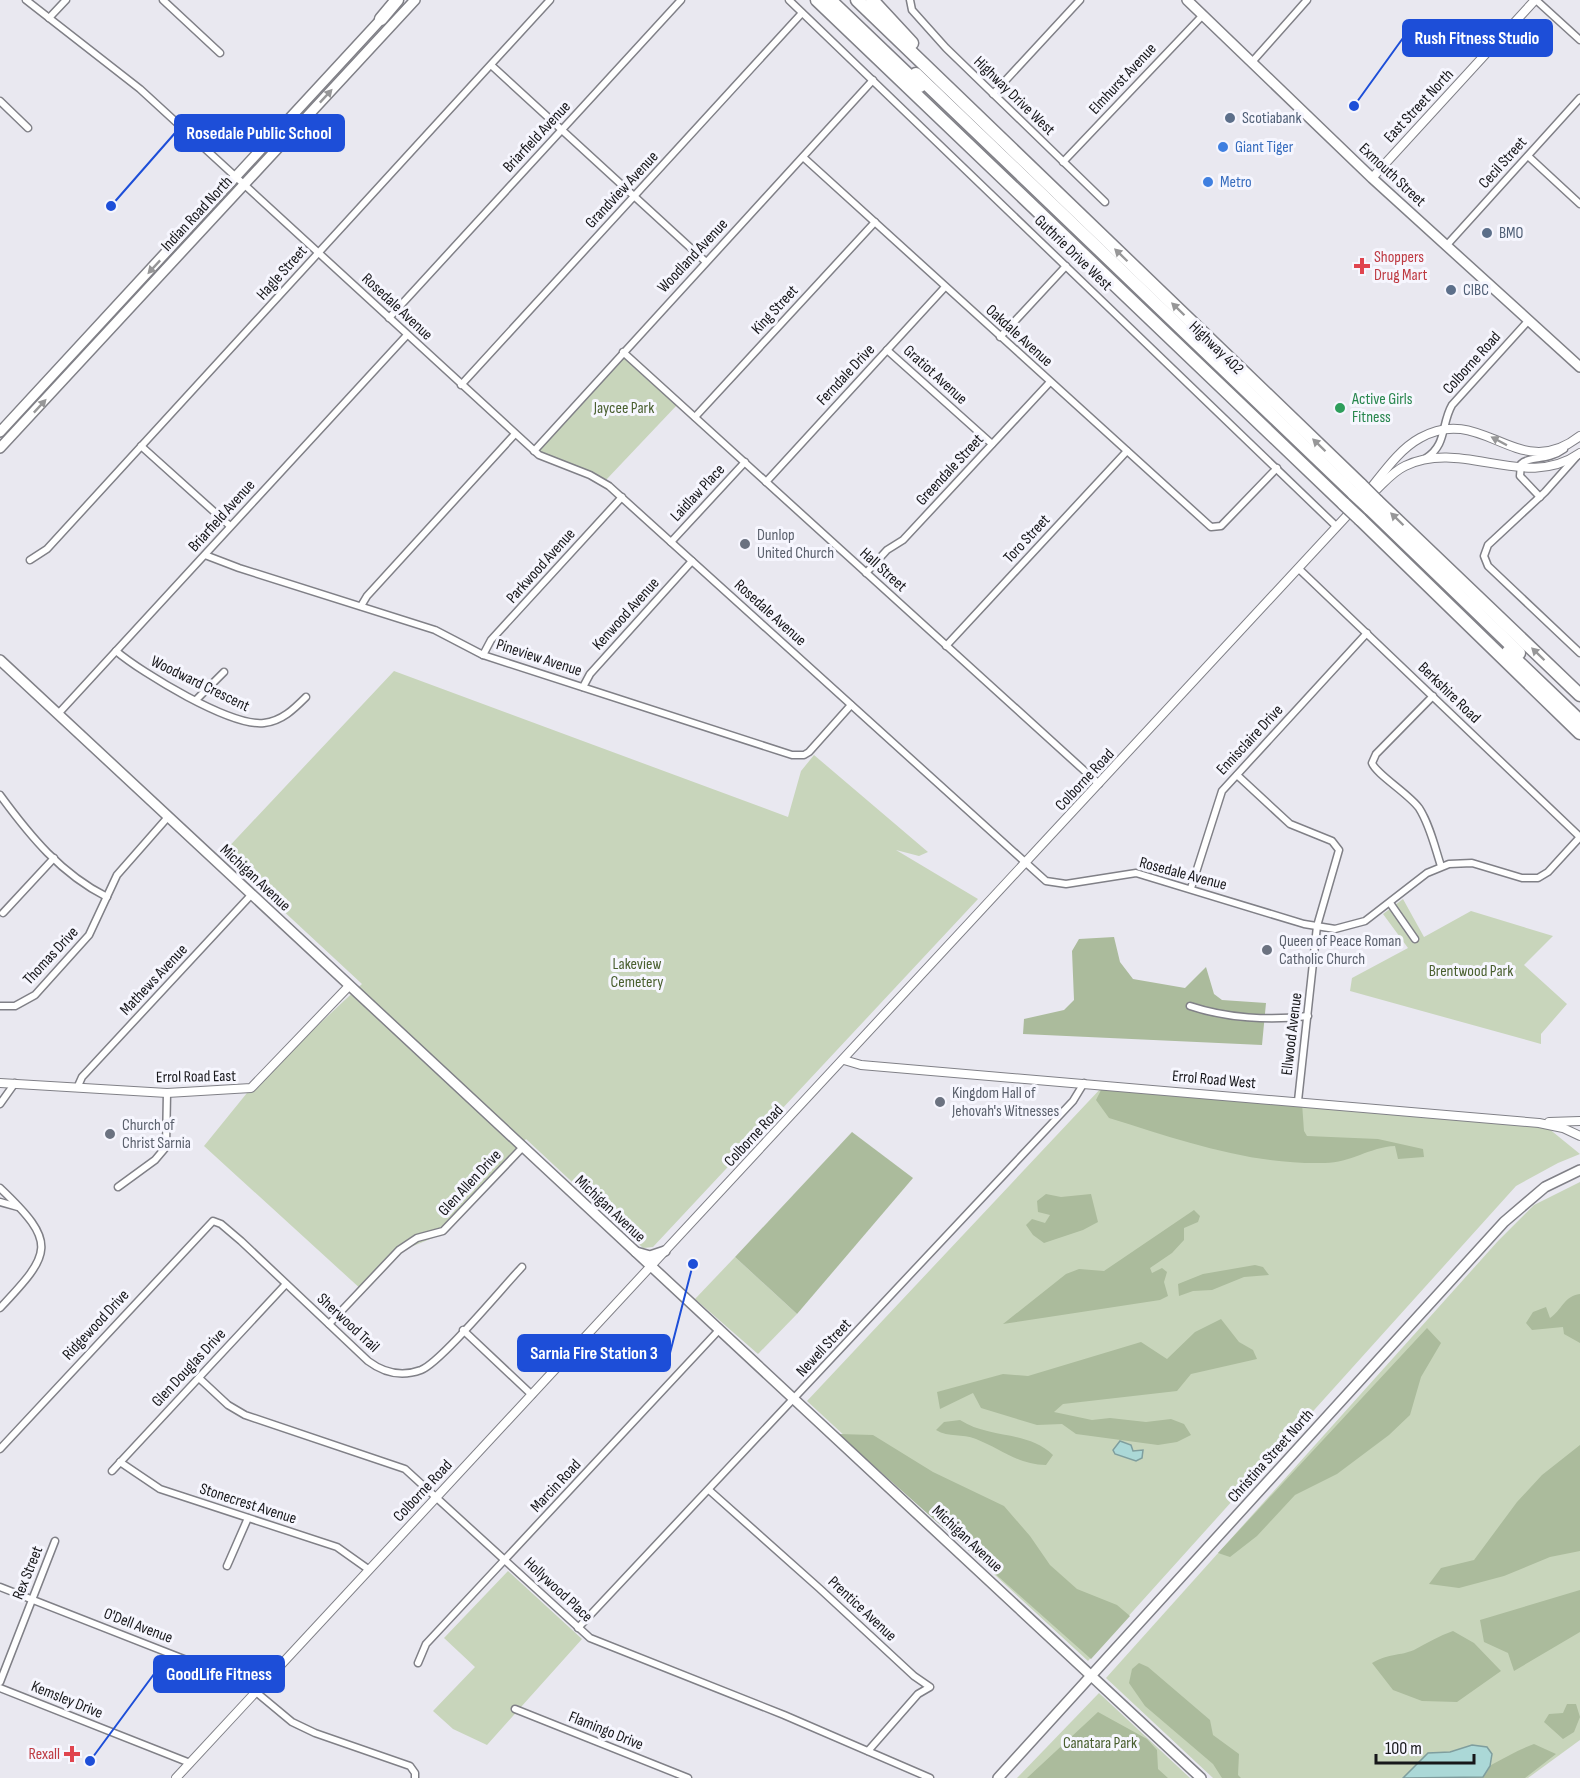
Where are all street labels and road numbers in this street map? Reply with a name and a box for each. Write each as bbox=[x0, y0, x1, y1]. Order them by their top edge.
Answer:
street label: Elmhurst Avenue bbox=[1085, 40, 1161, 118]
street label: Highway Drive West bbox=[969, 53, 1059, 140]
street label: East Street North bbox=[1380, 65, 1458, 147]
street label: Briarfield Avenue bbox=[499, 97, 575, 177]
street label: Cecil Street bbox=[1475, 133, 1531, 193]
street label: Exmouth Street bbox=[1355, 139, 1429, 211]
street label: Grandview Avenue bbox=[582, 148, 662, 232]
street label: Indian Road North bbox=[157, 172, 237, 256]
street label: Guthrie Drive West bbox=[1030, 211, 1116, 295]
street label: Woodland Avenue bbox=[654, 215, 732, 297]
street label: Hagle Street bbox=[253, 242, 311, 304]
street label: Rosedale Avenue bbox=[358, 269, 436, 345]
street label: King Street bbox=[748, 282, 802, 338]
street label: Oakdale Avenue bbox=[982, 301, 1056, 371]
street label: Highway 402 bbox=[1185, 317, 1247, 379]
street label: Colborne Road bbox=[1439, 328, 1505, 398]
street label: Ferndale Drive bbox=[813, 341, 879, 409]
street label: Gratiot Avenue bbox=[899, 341, 971, 409]
street label: Greendale Street bbox=[912, 430, 988, 510]
street label: Laidlaw Place bbox=[667, 461, 729, 525]
street label: Briarfield Avenue bbox=[185, 476, 259, 556]
street label: Toro Street bbox=[1000, 511, 1054, 567]
street label: Parkwood Avenue bbox=[503, 525, 579, 607]
street label: Hall Street bbox=[856, 544, 910, 596]
street label: Kenwood Avenue bbox=[589, 574, 663, 654]
street label: Rosedale Avenue bbox=[730, 576, 810, 650]
street label: Pineview Avenue bbox=[494, 635, 584, 681]
street label: Woodward Crescent bbox=[148, 652, 253, 716]
street label: Berkshire Road bbox=[1414, 659, 1484, 727]
street label: Ennisclaire Drive bbox=[1213, 701, 1287, 779]
street label: Colborne Road bbox=[1052, 745, 1118, 815]
street label: Michigan Avenue bbox=[216, 841, 294, 915]
street label: Rosedale Avenue bbox=[1137, 853, 1229, 895]
street label: Thomas Drive bbox=[19, 923, 83, 989]
street label: Mathews Avenue bbox=[116, 941, 192, 1019]
street label: Ellwood Avenue bbox=[1278, 992, 1306, 1076]
street label: Errol Road East bbox=[156, 1067, 236, 1087]
street label: Errol Road West bbox=[1171, 1067, 1257, 1093]
street label: Colborne Road bbox=[721, 1101, 787, 1171]
street label: Glen Allen Drive bbox=[435, 1146, 505, 1220]
street label: Michigan Avenue bbox=[571, 1172, 649, 1246]
street label: Ridgewood Drive bbox=[59, 1286, 133, 1364]
street label: Sherwood Trail bbox=[313, 1289, 383, 1357]
street label: Newell Street bbox=[792, 1315, 856, 1381]
street label: Glen Douglas Drive bbox=[148, 1325, 230, 1411]
street label: Christina Street North bbox=[1224, 1405, 1318, 1507]
street label: Colborne Road bbox=[390, 1456, 456, 1526]
street label: Marcin Road bbox=[527, 1456, 585, 1516]
street label: Stonecrest Avenue bbox=[197, 1479, 299, 1529]
street label: Michigan Avenue bbox=[928, 1502, 1006, 1576]
street label: Rex Street bbox=[9, 1543, 47, 1602]
street label: Hollywood Place bbox=[520, 1553, 596, 1627]
street label: Prentice Avenue bbox=[824, 1572, 900, 1646]
street label: O'Dell Avenue bbox=[101, 1604, 175, 1648]
street label: Kemsley Drive bbox=[28, 1677, 106, 1723]
street label: Flamingo Drive bbox=[566, 1707, 646, 1755]

